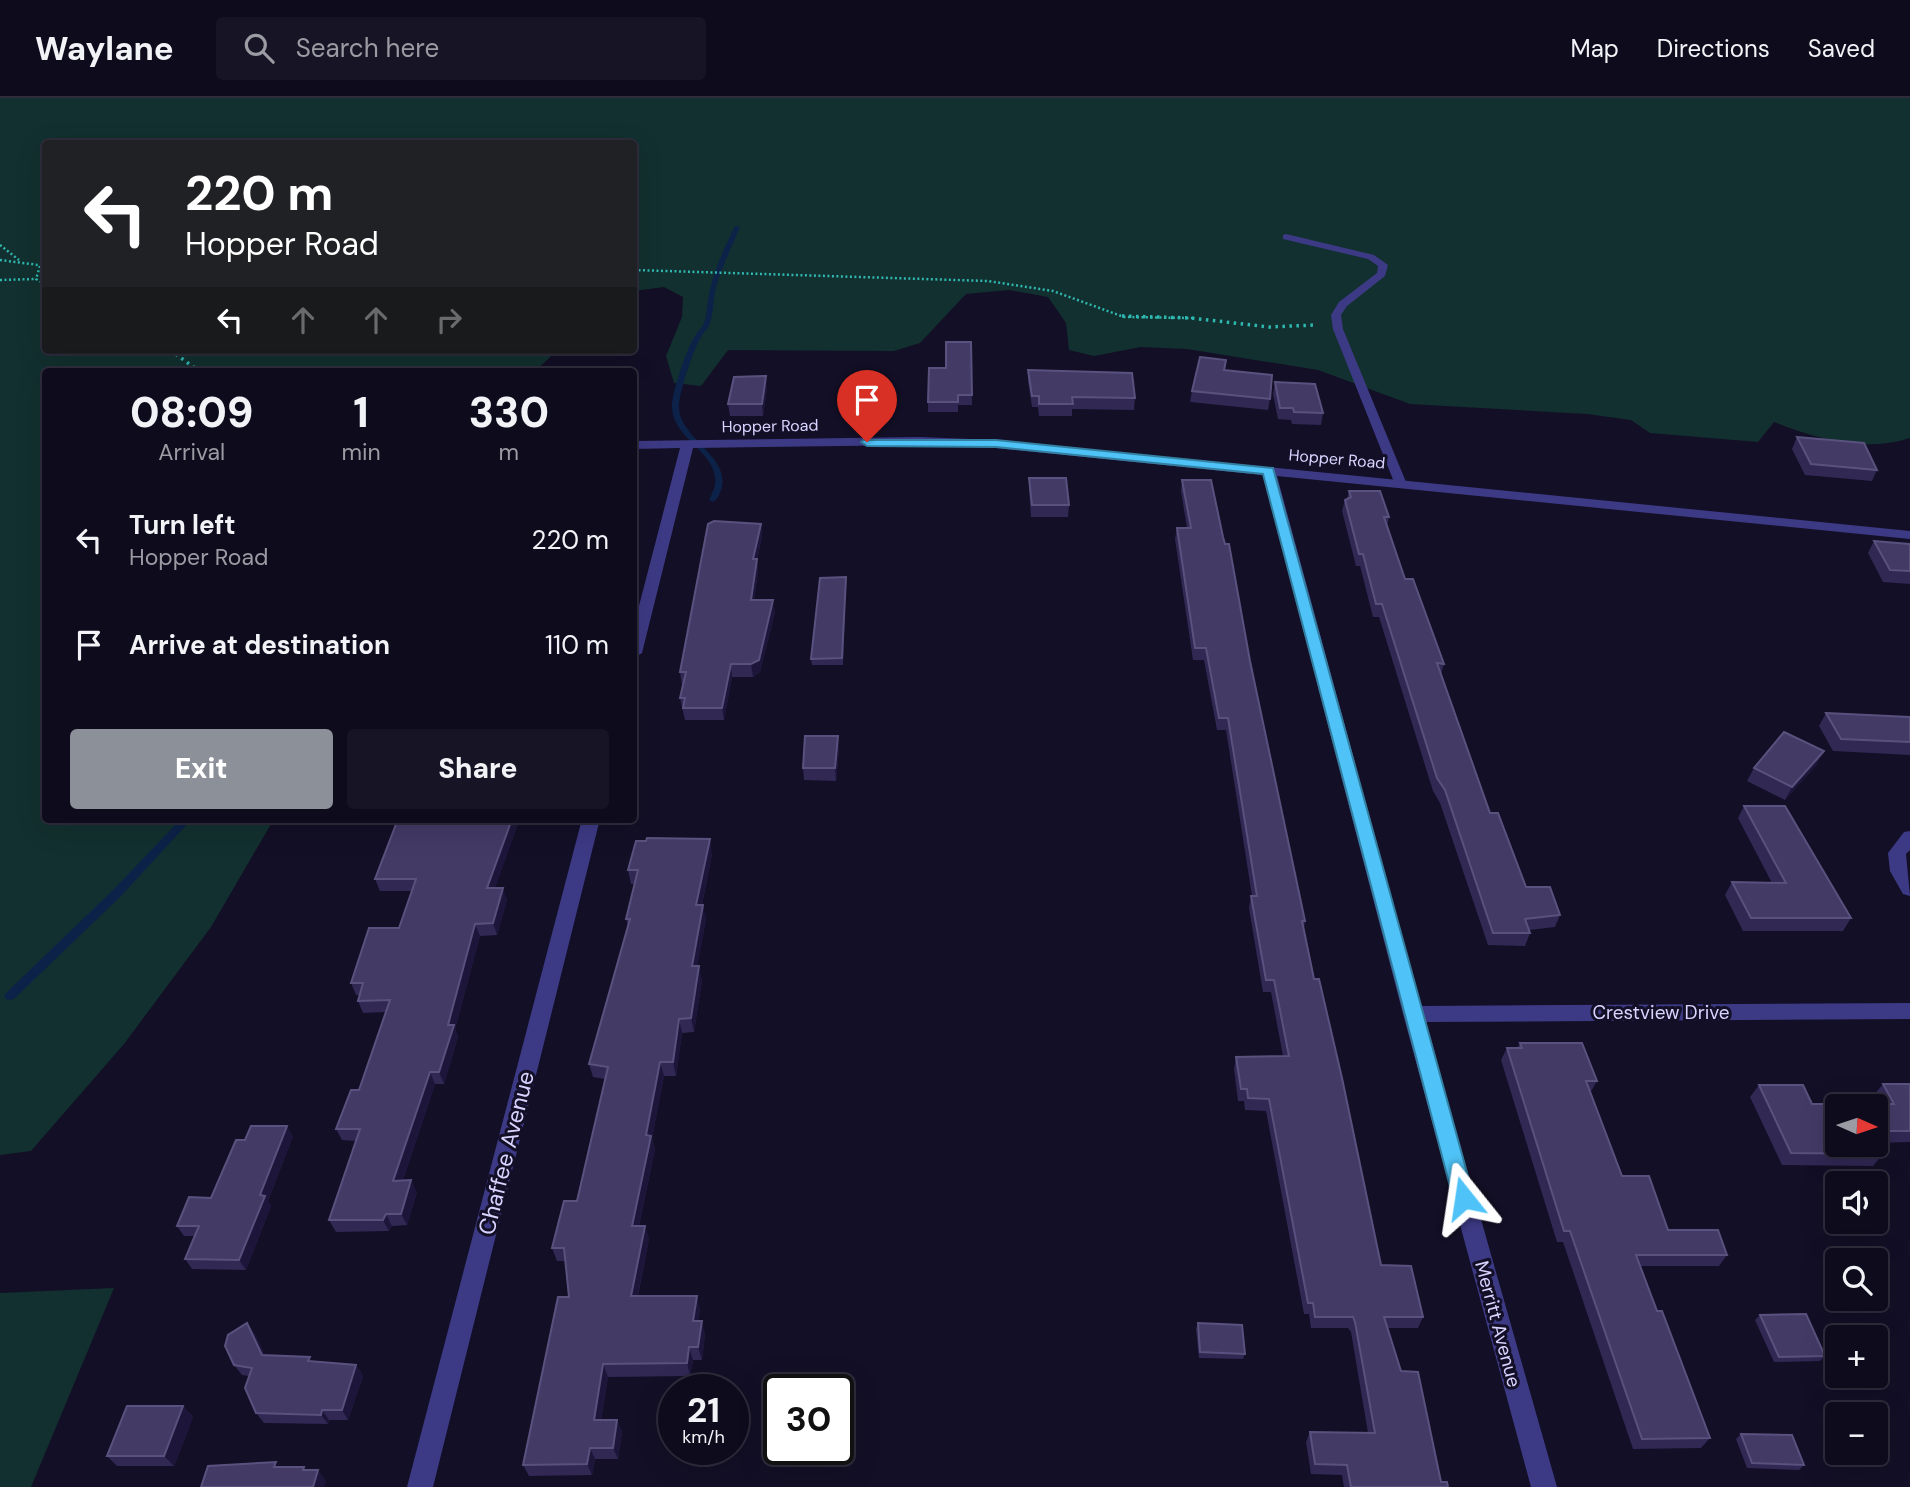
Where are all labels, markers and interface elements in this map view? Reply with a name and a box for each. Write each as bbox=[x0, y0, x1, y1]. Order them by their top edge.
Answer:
search box bbox=[216, 17, 706, 80]
text: Waylane bbox=[35, 27, 174, 70]
icon: search bbox=[240, 29, 278, 67]
text: Search here bbox=[296, 31, 439, 65]
text: Map bbox=[1571, 33, 1619, 64]
text: Directions bbox=[1657, 33, 1770, 64]
text: Saved bbox=[1808, 33, 1875, 64]
text: 220 m bbox=[185, 161, 333, 225]
icon: left bbox=[70, 168, 161, 259]
text: Hopper Road bbox=[185, 223, 379, 265]
icon: left bbox=[211, 301, 249, 339]
icon: ahead bbox=[284, 301, 322, 339]
icon: ahead bbox=[357, 301, 395, 339]
icon: right bbox=[430, 301, 468, 339]
pin bbox=[837, 370, 897, 442]
icon: arrive bbox=[848, 381, 886, 419]
text: 08:09 bbox=[130, 385, 254, 440]
text: 1 bbox=[353, 385, 369, 440]
text: 330 bbox=[469, 385, 549, 440]
street label: Hopper Road bbox=[721, 415, 819, 437]
text: Arrival bbox=[158, 437, 225, 467]
text: min bbox=[341, 437, 381, 467]
text: m bbox=[499, 437, 519, 467]
street label: Hopper Road bbox=[1288, 444, 1386, 474]
text: Turn left bbox=[129, 508, 236, 542]
icon: left bbox=[70, 521, 108, 559]
text: 220 m bbox=[531, 523, 609, 557]
text: Hopper Road bbox=[129, 542, 268, 572]
icon: arrive bbox=[70, 626, 108, 664]
text: Arrive at destination bbox=[129, 628, 390, 662]
text: 110 m bbox=[545, 628, 609, 662]
button: Exit bbox=[70, 729, 333, 809]
button: Share bbox=[347, 729, 609, 809]
street label: Crestview Drive bbox=[1592, 1000, 1730, 1025]
street label: Chaffee Avenue bbox=[471, 1068, 541, 1238]
north arrow bbox=[1825, 1094, 1888, 1157]
map controls bbox=[1825, 1094, 1888, 1465]
position arrow bbox=[1427, 1161, 1501, 1235]
button: sound bbox=[1825, 1171, 1888, 1234]
button: search bbox=[1825, 1248, 1888, 1311]
street label: Merritt Avenue bbox=[1469, 1258, 1527, 1390]
button: + bbox=[1825, 1325, 1888, 1388]
speed limit sign: 30 bbox=[763, 1374, 854, 1465]
text: 21 bbox=[687, 1387, 720, 1433]
button: − bbox=[1825, 1402, 1888, 1465]
text: km/h bbox=[682, 1425, 725, 1449]

